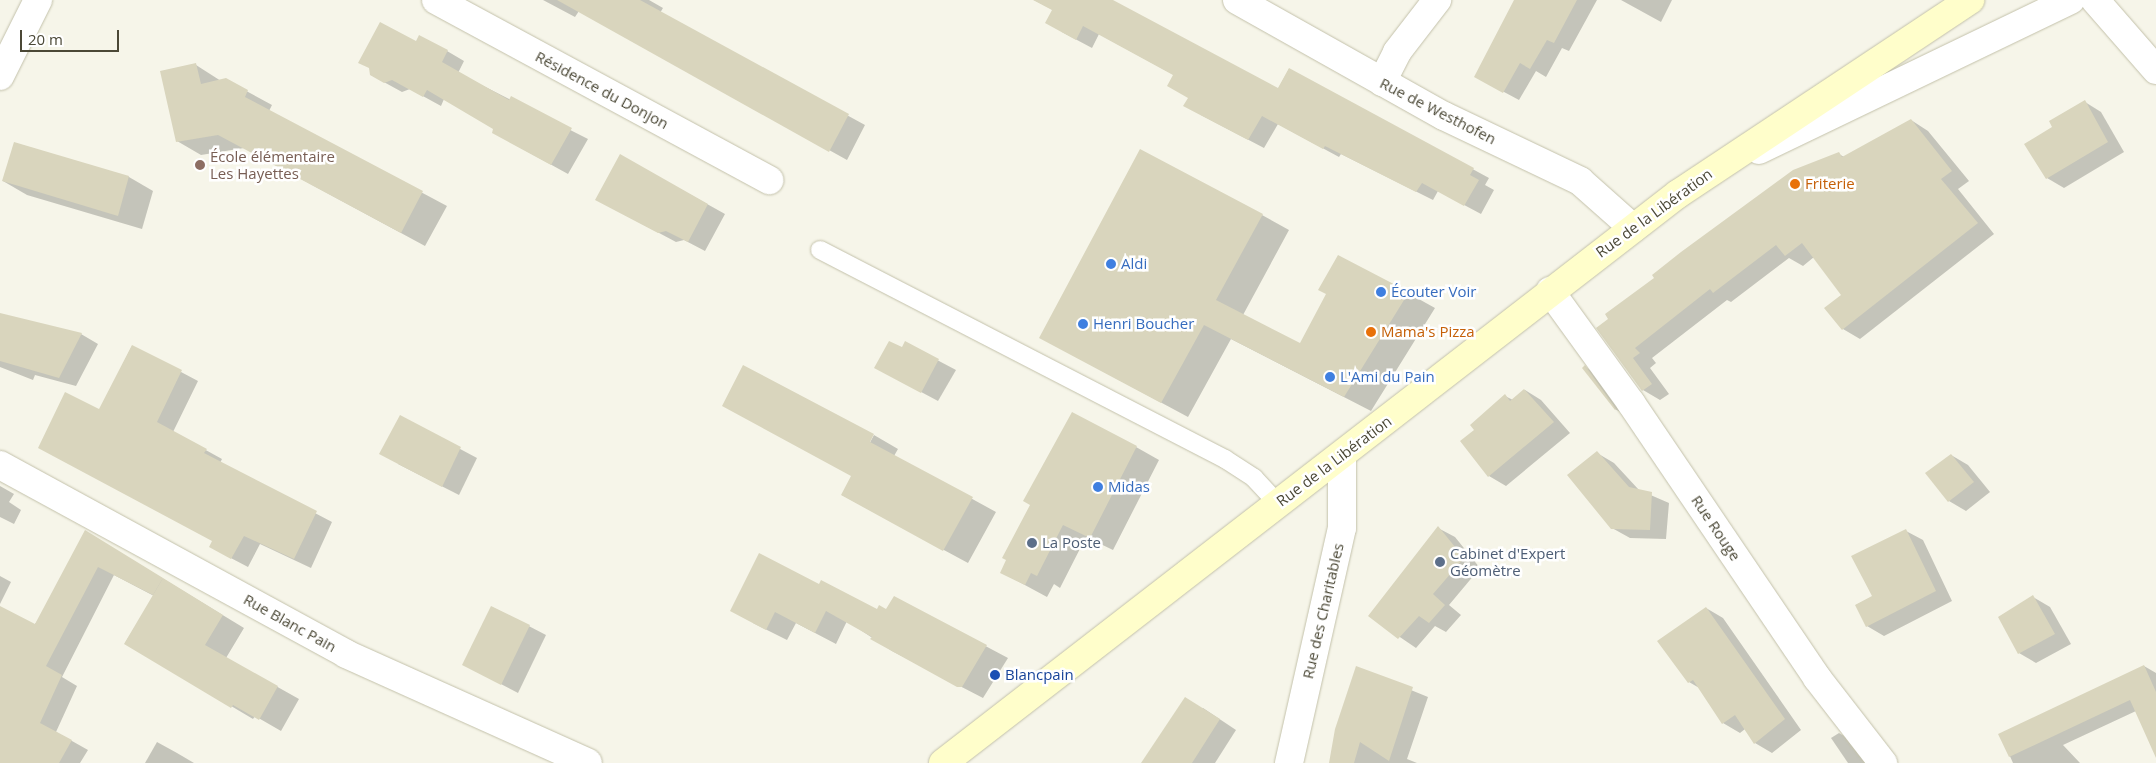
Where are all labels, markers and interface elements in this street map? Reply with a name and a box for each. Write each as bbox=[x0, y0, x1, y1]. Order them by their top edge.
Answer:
scale bar bbox=[22, 20, 121, 52]
text: 20 m bbox=[28, 29, 63, 49]
street label: Résidence du Donjon bbox=[532, 47, 672, 133]
street label: Rue de Westhofen bbox=[1377, 74, 1499, 148]
place label: École élémentaire Les Hayettes bbox=[210, 147, 335, 182]
marker: École élémentaire Les Hayettes bbox=[194, 159, 206, 171]
street label: Rue de la Libération bbox=[1592, 165, 1716, 261]
place label: Friterie bbox=[1805, 175, 1855, 193]
marker: Friterie bbox=[1789, 178, 1801, 190]
place label: Aldi bbox=[1121, 255, 1147, 273]
marker: Aldi bbox=[1105, 258, 1117, 270]
place label: Écouter Voir bbox=[1391, 283, 1476, 301]
marker: Écouter Voir bbox=[1375, 286, 1387, 298]
place label: Henri Boucher bbox=[1093, 315, 1194, 333]
marker: Henri Boucher bbox=[1077, 318, 1089, 330]
place label: Mama's Pizza bbox=[1381, 323, 1475, 341]
marker: Mama's Pizza bbox=[1365, 326, 1377, 338]
place label: L'Ami du Pain bbox=[1340, 368, 1435, 386]
marker: L'Ami du Pain bbox=[1324, 371, 1336, 383]
street label: Rue de la Libération bbox=[1273, 412, 1395, 510]
place label: Midas bbox=[1108, 478, 1150, 496]
marker: Midas bbox=[1092, 481, 1104, 493]
street label: Rue Rouge bbox=[1688, 492, 1744, 564]
place label: La Poste bbox=[1042, 534, 1101, 552]
marker: La Poste bbox=[1026, 537, 1038, 549]
street label: Rue des Charitables bbox=[1299, 541, 1347, 681]
place label: Cabinet d'Expert Géomètre bbox=[1450, 544, 1565, 579]
marker: Cabinet d'Expert Géomètre bbox=[1434, 556, 1446, 568]
street label: Rue Blanc Pain bbox=[241, 590, 339, 656]
place label: Blancpain bbox=[1005, 666, 1074, 684]
marker: Blancpain bbox=[989, 669, 1001, 681]

